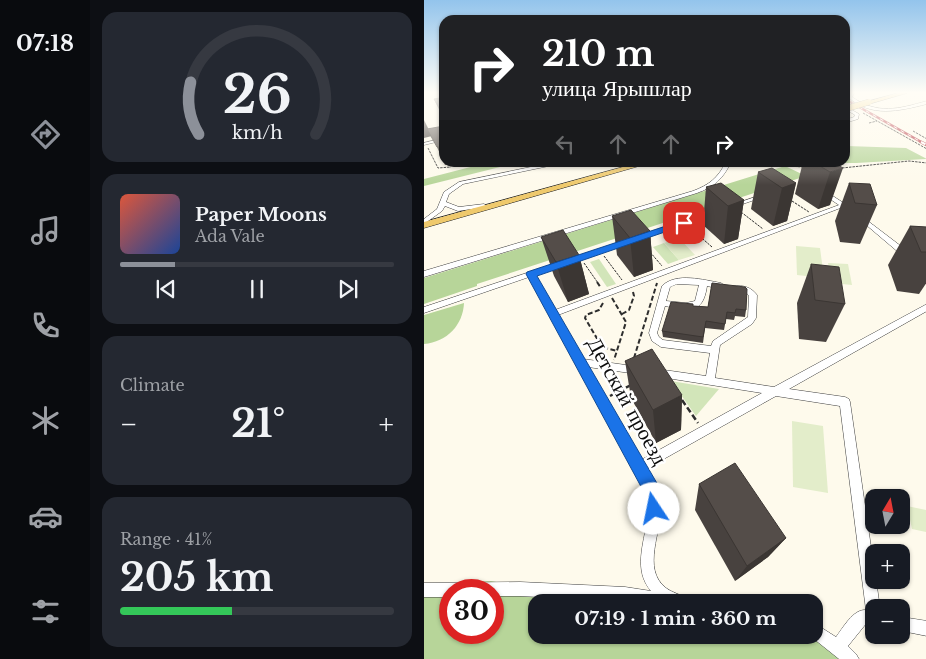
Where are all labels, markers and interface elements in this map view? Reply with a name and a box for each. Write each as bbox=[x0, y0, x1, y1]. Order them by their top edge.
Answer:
text: 07:18 bbox=[16, 30, 74, 57]
text: 210 m bbox=[542, 32, 655, 75]
icon: right bbox=[459, 35, 524, 100]
text: 26 bbox=[223, 63, 291, 127]
text: улица Ярышлар bbox=[542, 75, 692, 102]
icon: directions bbox=[28, 117, 63, 152]
text: km/h bbox=[232, 122, 282, 144]
icon: left bbox=[551, 130, 579, 158]
icon: ahead bbox=[604, 130, 632, 158]
icon: ahead bbox=[657, 130, 685, 158]
icon: right bbox=[710, 130, 738, 158]
pin bbox=[663, 202, 705, 244]
text: Paper Moons bbox=[195, 203, 327, 226]
icon: arrive bbox=[670, 209, 698, 237]
icon: music bbox=[28, 213, 63, 248]
text: Ada Vale bbox=[195, 226, 265, 246]
icon: previous bbox=[152, 275, 180, 303]
icon: pause bbox=[243, 275, 271, 303]
icon: next bbox=[334, 275, 362, 303]
icon: phone bbox=[28, 308, 63, 343]
street label: Детский проезд bbox=[581, 333, 673, 470]
text: Climate bbox=[120, 375, 185, 395]
text: 21° bbox=[231, 400, 285, 447]
icon: climate bbox=[28, 403, 63, 438]
text: − bbox=[120, 407, 138, 442]
text: + bbox=[379, 407, 394, 442]
position arrow bbox=[627, 482, 679, 534]
north arrow bbox=[865, 489, 910, 534]
map controls bbox=[865, 489, 910, 644]
icon: car bbox=[28, 499, 63, 534]
text: Range · 41% bbox=[120, 529, 212, 549]
button: + bbox=[865, 544, 910, 589]
text: 205 km bbox=[120, 554, 273, 601]
speed limit sign: 30 bbox=[439, 579, 504, 644]
icon: filters bbox=[28, 594, 63, 629]
button: − bbox=[865, 599, 910, 644]
text: 07:19 · 1 min · 360 m bbox=[575, 607, 776, 630]

